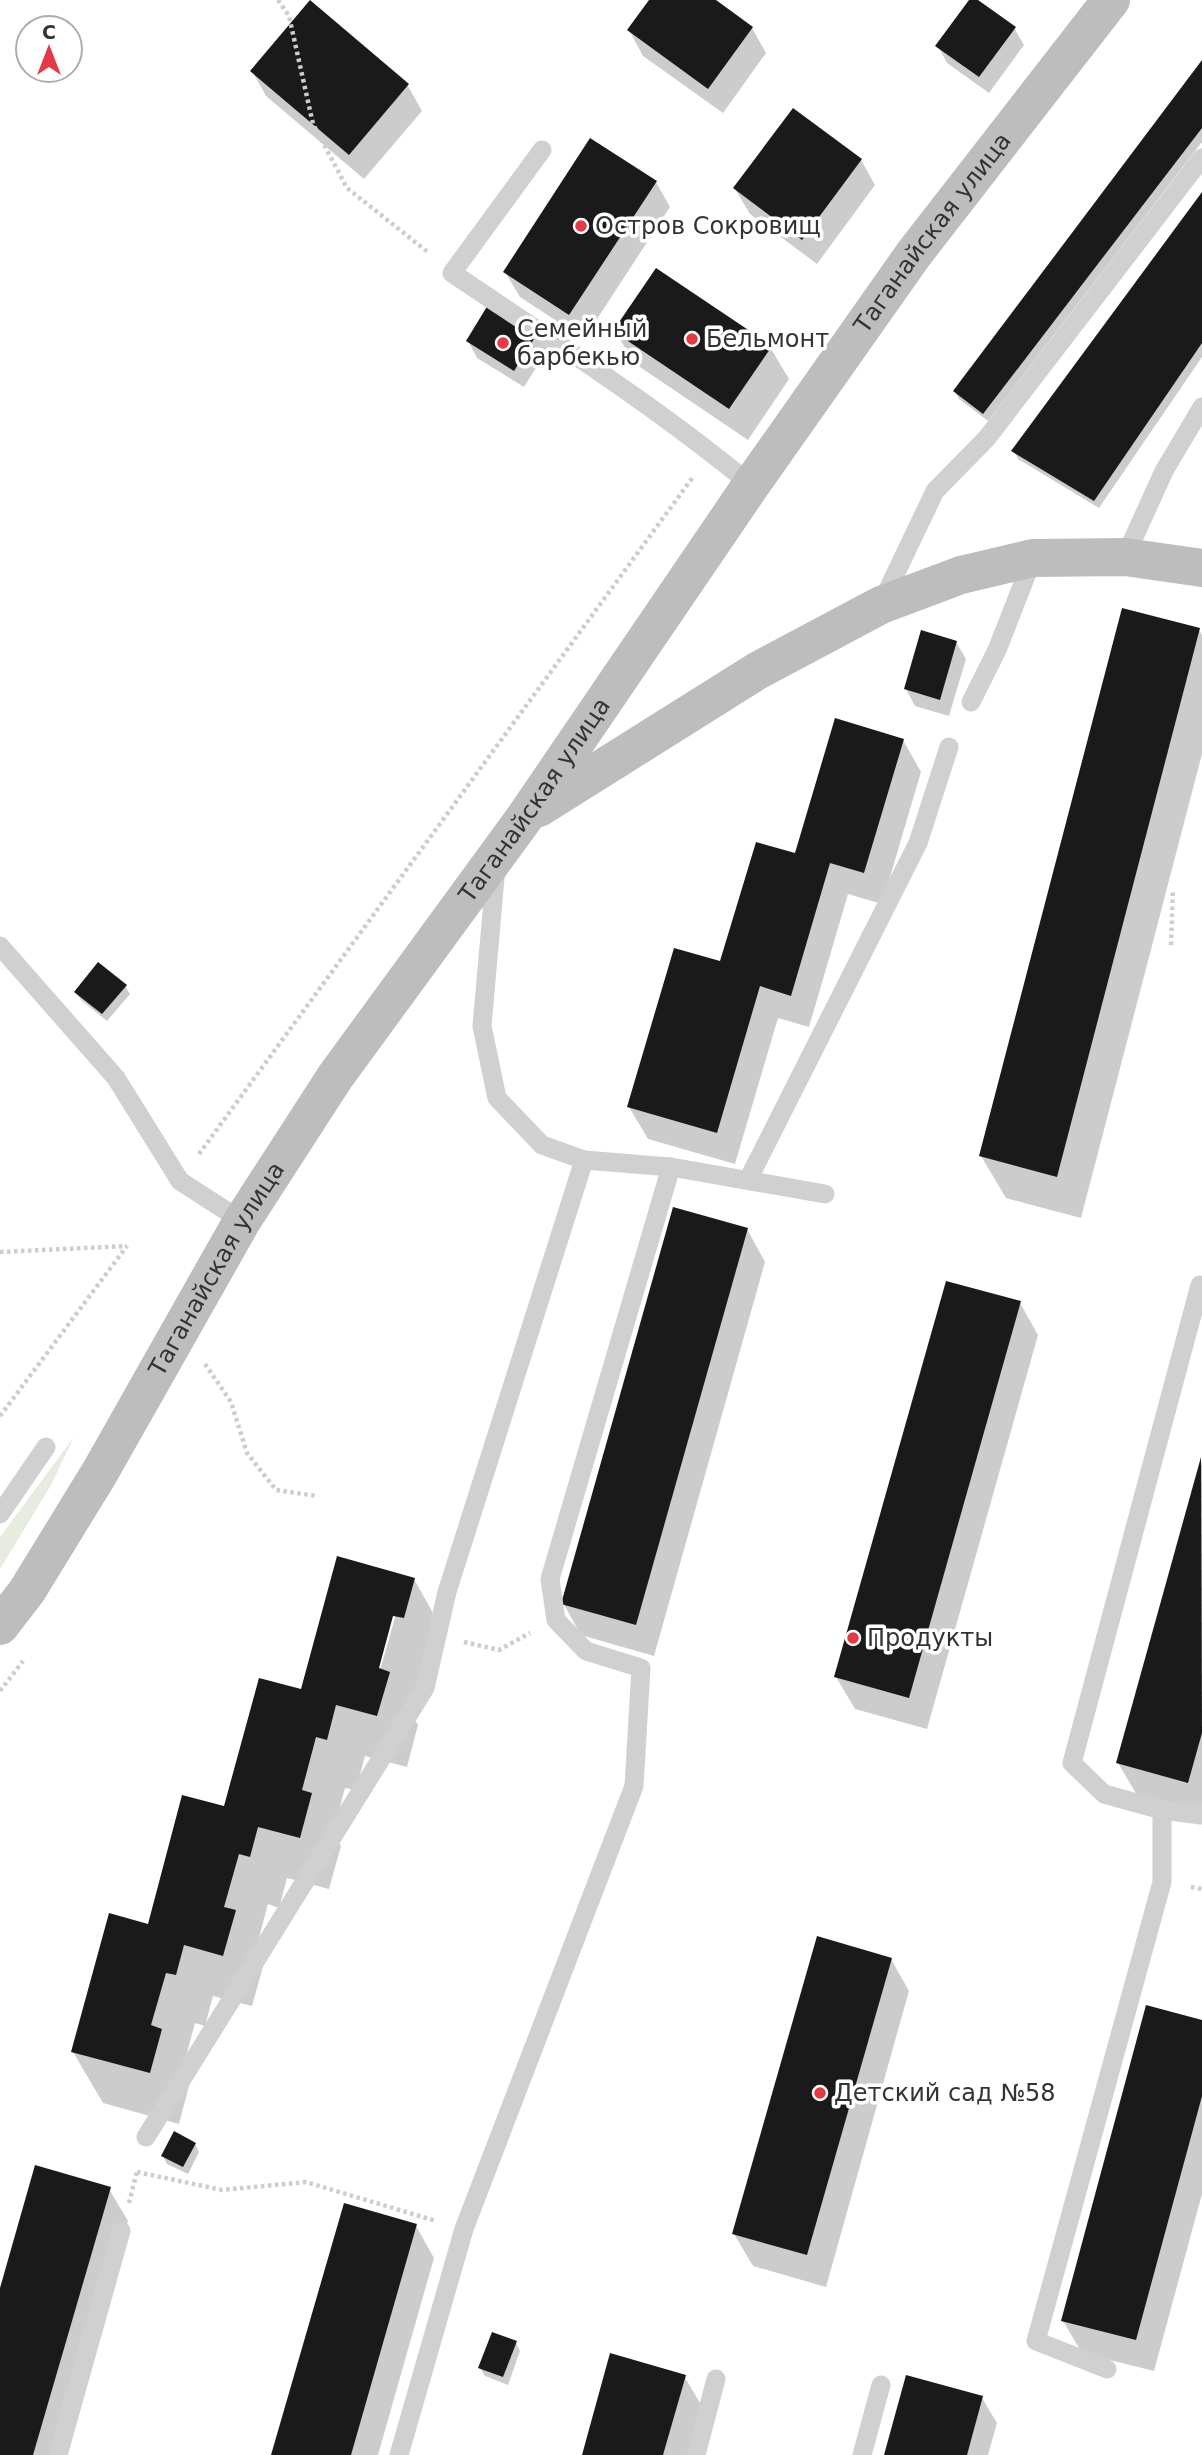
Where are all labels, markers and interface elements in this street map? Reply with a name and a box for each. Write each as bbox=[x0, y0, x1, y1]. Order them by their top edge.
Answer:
north arrow bbox=[14, 14, 84, 84]
text: С bbox=[42, 21, 56, 43]
street label: Таганайская улица bbox=[848, 127, 1017, 339]
place label: Остров Сокровищ bbox=[595, 212, 821, 240]
marker: Остров Сокровищ bbox=[573, 218, 589, 234]
place label: Семейный барбекью bbox=[517, 315, 647, 371]
place label: Бельмонт bbox=[706, 325, 829, 353]
marker: Бельмонт bbox=[684, 331, 700, 347]
marker: Семейный барбекью bbox=[495, 335, 511, 351]
street label: Таганайская улица bbox=[453, 692, 616, 909]
street label: Таганайская улица bbox=[143, 1157, 290, 1382]
place label: Продукты bbox=[867, 1624, 993, 1652]
marker: Продукты bbox=[845, 1630, 861, 1646]
place label: Детский сад №58 bbox=[834, 2079, 1056, 2107]
marker: Детский сад №58 bbox=[812, 2085, 828, 2101]

